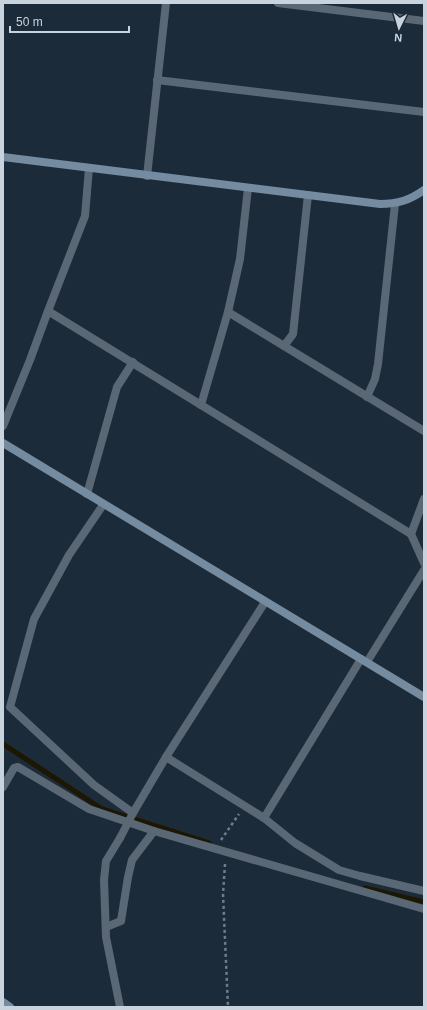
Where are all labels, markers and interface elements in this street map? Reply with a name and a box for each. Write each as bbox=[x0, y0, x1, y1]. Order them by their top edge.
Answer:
scale bar bbox=[10, 8, 129, 34]
north arrow bbox=[379, 8, 419, 48]
text: 50 m bbox=[16, 15, 43, 29]
text: N bbox=[394, 32, 403, 44]

